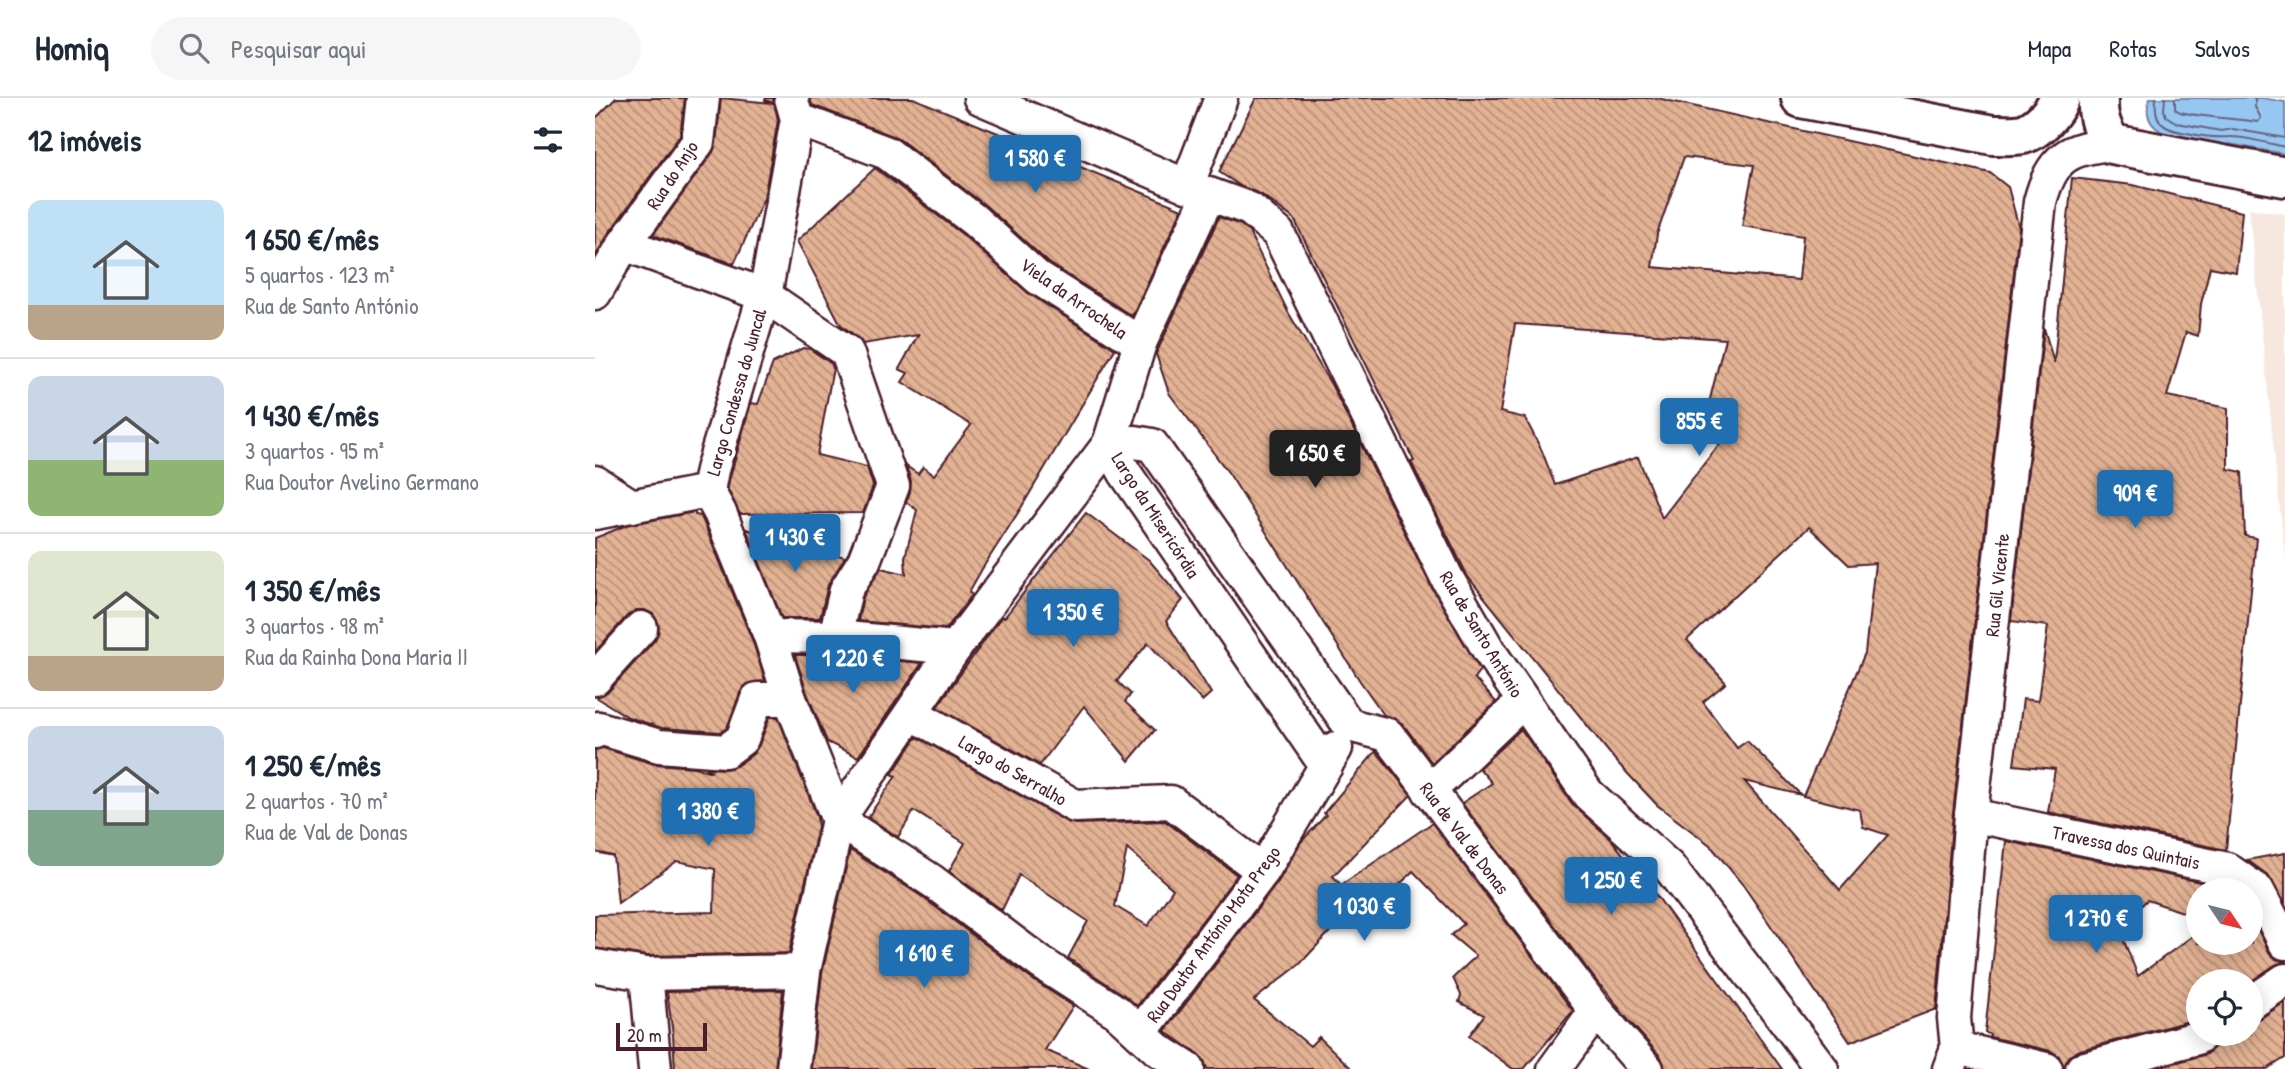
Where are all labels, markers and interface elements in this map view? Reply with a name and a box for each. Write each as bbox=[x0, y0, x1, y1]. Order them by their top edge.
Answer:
search box bbox=[151, 17, 641, 80]
text: Homiq bbox=[35, 26, 109, 70]
icon: search bbox=[175, 29, 213, 67]
text: Pesquisar aqui bbox=[231, 31, 367, 66]
text: Mapa bbox=[2028, 32, 2071, 64]
text: Rotas bbox=[2109, 32, 2157, 64]
text: Salvos bbox=[2195, 32, 2250, 64]
text: 12 imóveis bbox=[28, 120, 141, 160]
icon: filters bbox=[529, 121, 567, 159]
street label: Rua do Anjo bbox=[640, 135, 704, 215]
pin: 1 580 € bbox=[970, 136, 1100, 195]
text: 1 580 € bbox=[1005, 142, 1065, 173]
text: 1 650 €/mês bbox=[245, 219, 379, 259]
icon: home bbox=[84, 228, 168, 312]
street label: Viela da Arrochela bbox=[1015, 251, 1133, 345]
text: 5 quartos · 123 m² bbox=[245, 259, 395, 290]
text: Rua de Santo António bbox=[245, 290, 418, 321]
street label: Largo Condessa do Juncal bbox=[700, 304, 773, 479]
text: 1 430 €/mês bbox=[245, 395, 379, 435]
pin: 855 € bbox=[1650, 398, 1748, 458]
icon: home bbox=[84, 404, 168, 488]
text: 855 € bbox=[1676, 405, 1722, 436]
pin: 1 650 € bbox=[1250, 430, 1380, 490]
text: 3 quartos · 95 m² bbox=[245, 435, 384, 466]
text: 1 650 € bbox=[1285, 437, 1345, 468]
street label: Largo da Misericórdia bbox=[1106, 447, 1207, 583]
text: Rua Doutor Avelino Germano bbox=[245, 466, 479, 497]
pin: 909 € bbox=[2086, 470, 2184, 530]
text: 909 € bbox=[2113, 477, 2157, 508]
pin: 1 430 € bbox=[730, 514, 860, 574]
text: 1 430 € bbox=[765, 521, 825, 552]
street label: Rua Gil Vicente bbox=[1979, 532, 2015, 638]
street label: Rua de Santo António bbox=[1434, 566, 1530, 702]
text: 1 350 €/mês bbox=[245, 570, 380, 610]
icon: home bbox=[84, 579, 168, 663]
pin: 1 350 € bbox=[1008, 589, 1138, 649]
text: 1 350 € bbox=[1043, 596, 1103, 627]
text: 3 quartos · 98 m² bbox=[245, 610, 384, 641]
pin: 1 220 € bbox=[788, 636, 918, 695]
text: Rua da Rainha Dona Maria II bbox=[245, 641, 468, 672]
text: 1 220 € bbox=[822, 642, 884, 673]
street label: Largo do Serralho bbox=[954, 729, 1072, 812]
text: 1 250 €/mês bbox=[245, 745, 381, 785]
icon: home bbox=[84, 754, 168, 838]
street label: Rua de Val de Donas bbox=[1414, 777, 1516, 899]
text: 2 quartos · 70 m² bbox=[245, 785, 388, 816]
pin: 1 380 € bbox=[643, 788, 773, 848]
text: 1 380 € bbox=[678, 795, 738, 826]
text: Rua de Val de Donas bbox=[245, 816, 408, 847]
street label: Travessa dos Quintais bbox=[2050, 819, 2202, 875]
street label: Rua Doutor António Mota Prego bbox=[1140, 840, 1286, 1028]
pin: 1 250 € bbox=[1546, 858, 1676, 917]
text: 1 250 € bbox=[1581, 864, 1641, 895]
north arrow bbox=[2186, 878, 2263, 956]
map controls bbox=[2186, 878, 2263, 1046]
pin: 1 030 € bbox=[1299, 884, 1429, 943]
text: 1 030 € bbox=[1334, 890, 1394, 921]
pin: 1 270 € bbox=[2031, 896, 2161, 955]
text: 1 270 € bbox=[2065, 902, 2127, 933]
pin: 1 610 € bbox=[859, 930, 989, 990]
text: 1 610 € bbox=[895, 937, 953, 968]
button: locate bbox=[2186, 969, 2263, 1046]
scale bar bbox=[616, 1020, 707, 1052]
text: 20 m bbox=[627, 1022, 662, 1048]

